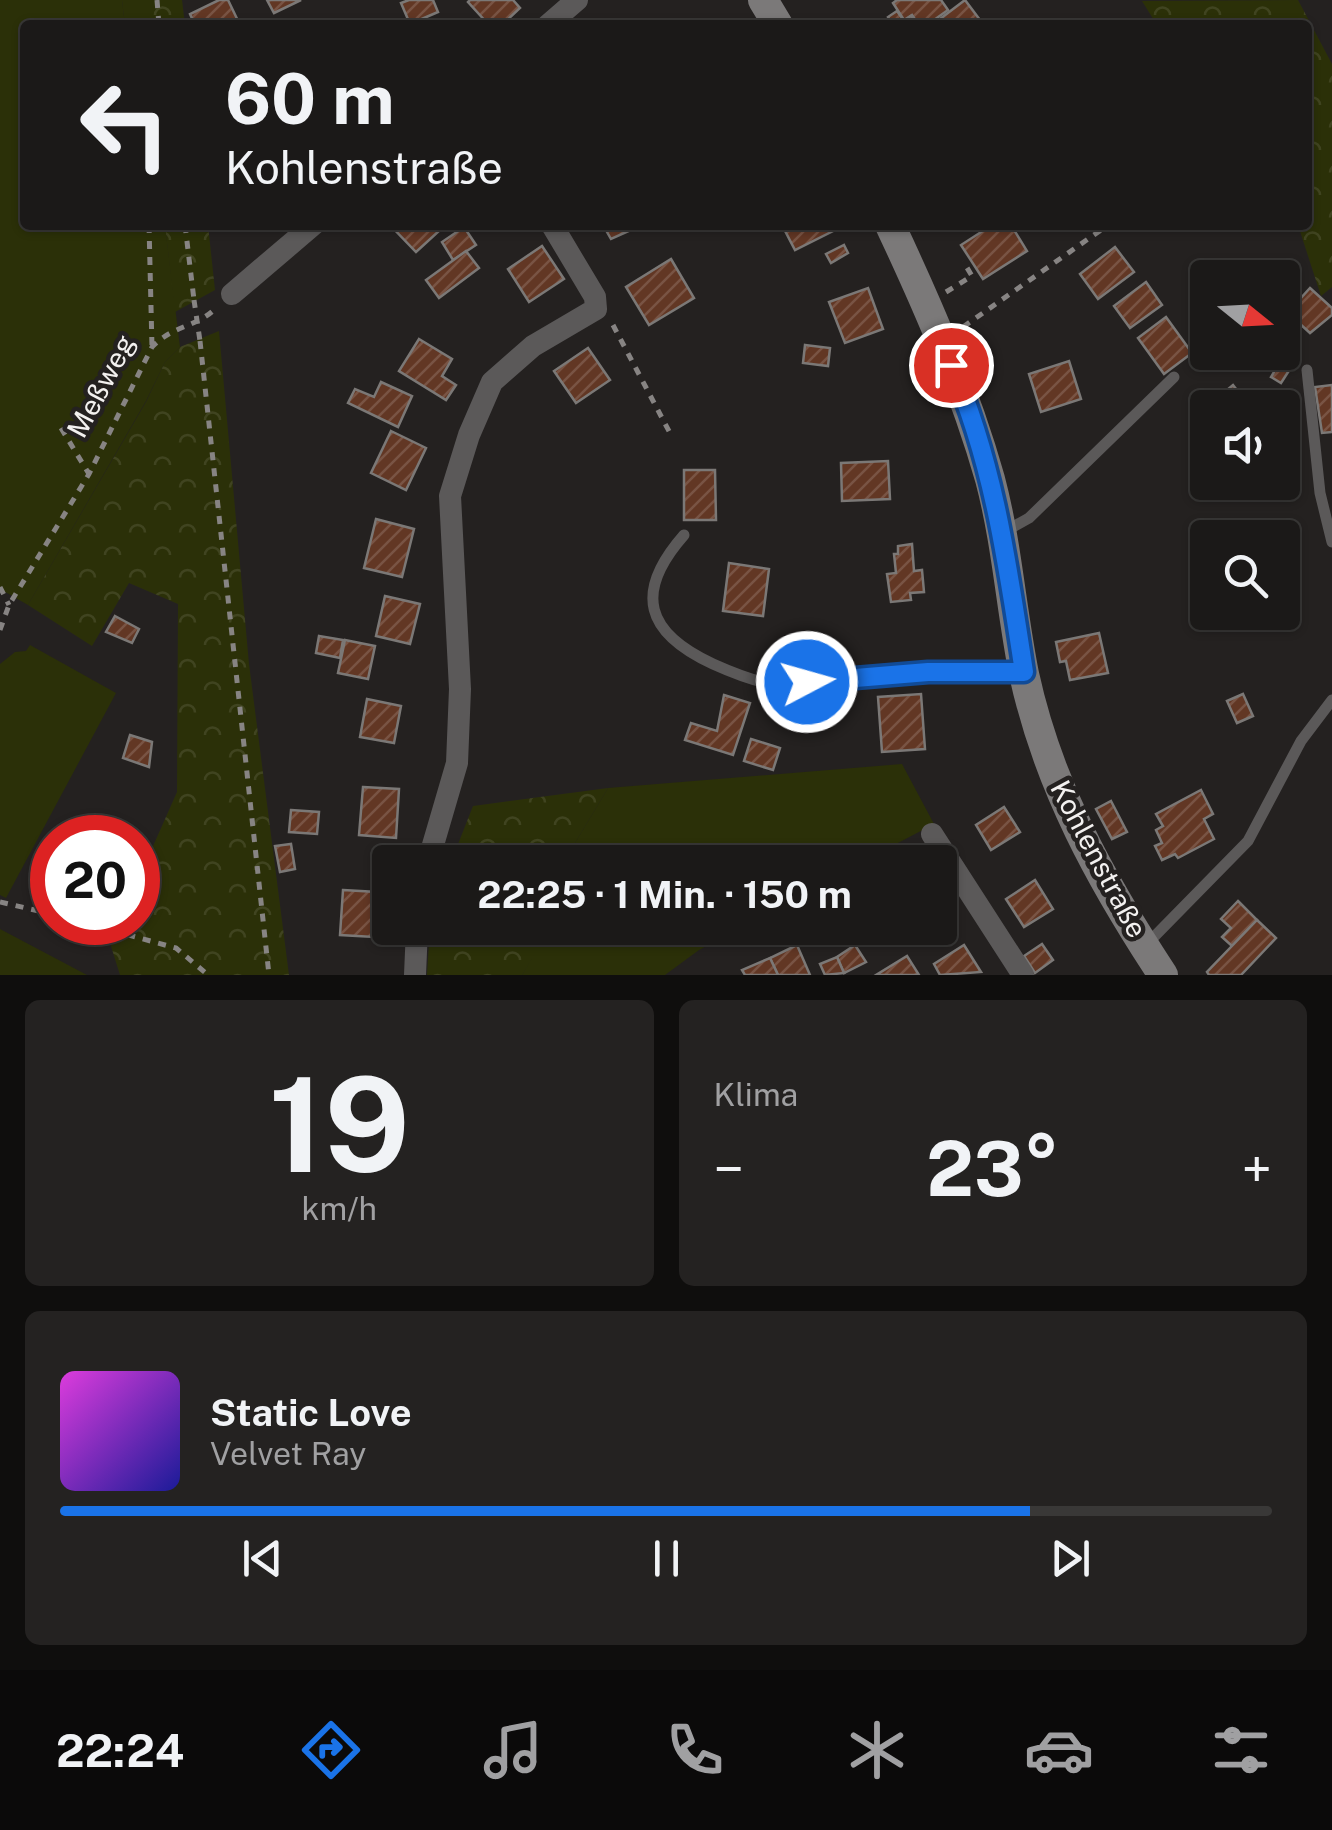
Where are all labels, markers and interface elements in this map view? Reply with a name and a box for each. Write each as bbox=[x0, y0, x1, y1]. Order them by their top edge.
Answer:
text: 60 m bbox=[225, 57, 395, 140]
icon: left bbox=[60, 60, 190, 190]
text: Kohlenstraße bbox=[225, 141, 503, 194]
north arrow bbox=[1190, 260, 1300, 370]
map controls bbox=[1190, 260, 1300, 630]
pin bbox=[909, 323, 994, 408]
street label: Meßweg bbox=[60, 329, 141, 443]
icon: arrive bbox=[924, 338, 979, 393]
button: sound bbox=[1190, 390, 1300, 500]
button: search bbox=[1190, 520, 1300, 630]
position arrow bbox=[755, 630, 859, 734]
street label: Kohlenstraße bbox=[1044, 775, 1155, 943]
speed limit sign: 20 bbox=[30, 815, 160, 945]
text: 22:25 · 1 Min. · 150 m bbox=[477, 872, 852, 917]
text: 19 bbox=[269, 1049, 410, 1201]
text: Klima bbox=[714, 1076, 798, 1113]
text: 23° bbox=[926, 1125, 1059, 1213]
text: − bbox=[714, 1137, 744, 1201]
text: + bbox=[1242, 1137, 1272, 1201]
text: km/h bbox=[302, 1190, 377, 1227]
text: Static Love bbox=[210, 1390, 412, 1435]
text: Velvet Ray bbox=[210, 1435, 366, 1472]
icon: previous bbox=[235, 1531, 290, 1586]
icon: pause bbox=[639, 1531, 694, 1586]
icon: next bbox=[1043, 1531, 1098, 1586]
icon: directions bbox=[296, 1715, 366, 1785]
icon: music bbox=[478, 1715, 548, 1785]
icon: phone bbox=[660, 1715, 730, 1785]
icon: climate bbox=[842, 1715, 912, 1785]
icon: car bbox=[1024, 1715, 1094, 1785]
icon: filters bbox=[1206, 1715, 1276, 1785]
text: 22:24 bbox=[56, 1724, 184, 1777]

